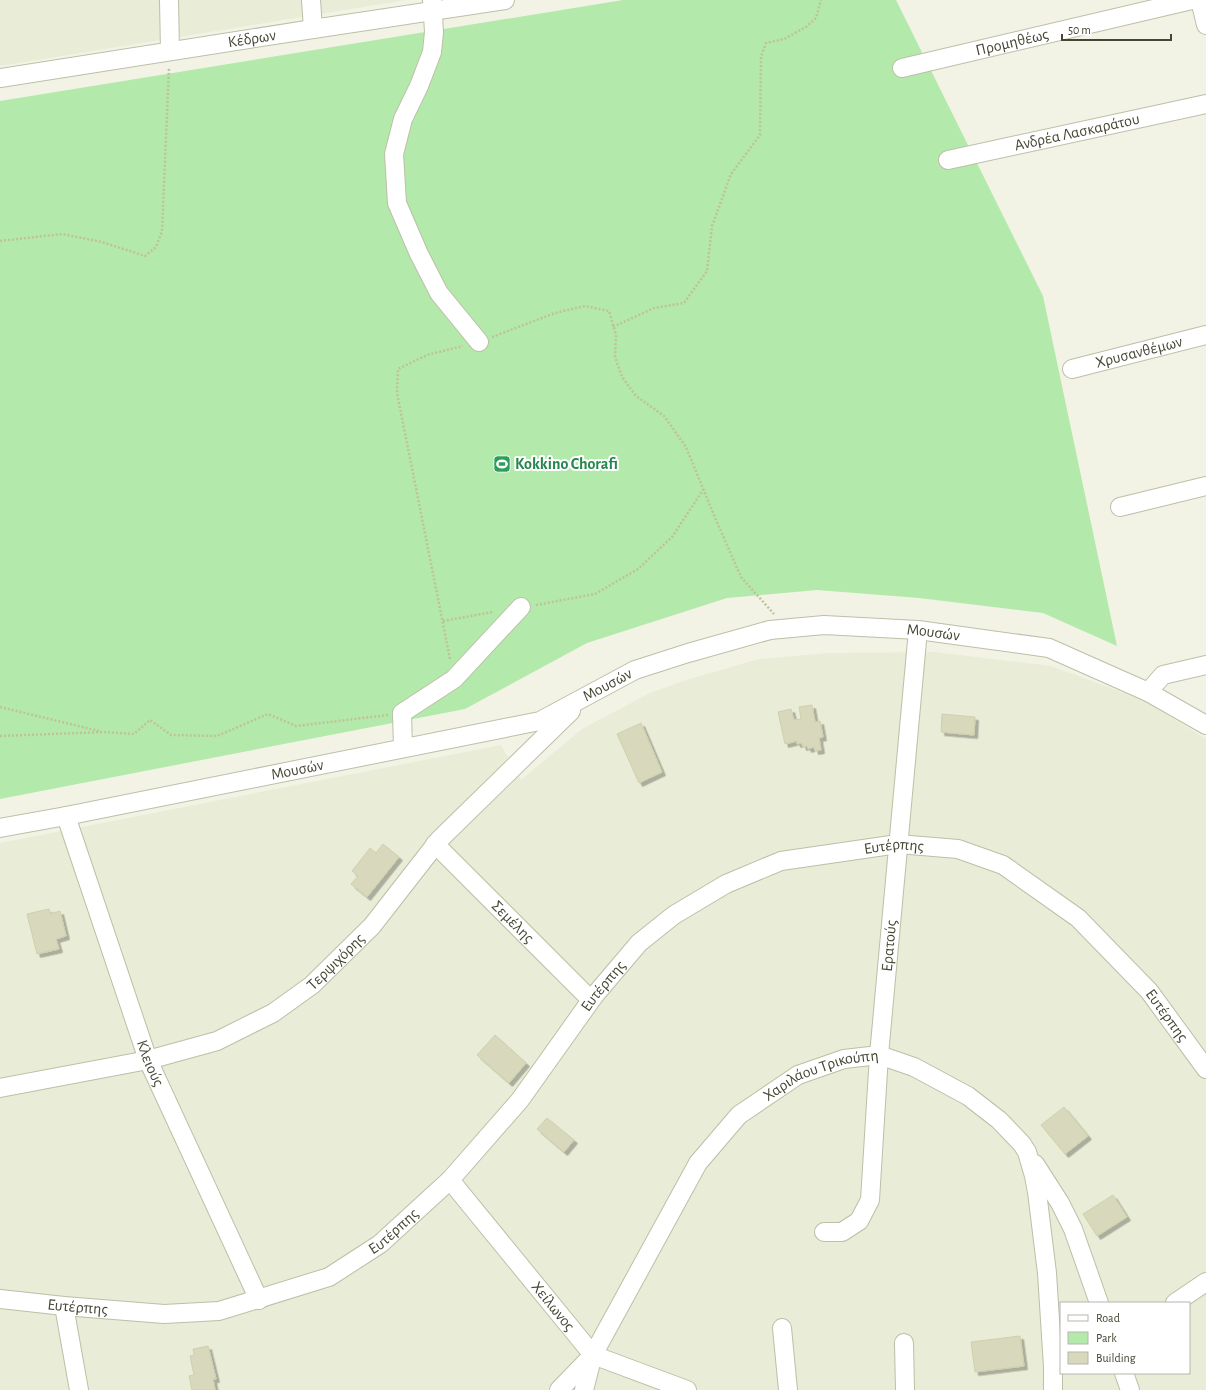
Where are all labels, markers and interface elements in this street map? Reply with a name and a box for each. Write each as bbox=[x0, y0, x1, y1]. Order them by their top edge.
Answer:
scale bar bbox=[1062, 16, 1171, 42]
text: 50 m bbox=[1068, 24, 1091, 36]
street label: Προμηθέως bbox=[974, 26, 1050, 58]
street label: Κέδρων bbox=[227, 27, 277, 50]
street label: Ανδρέα Λασκαράτου bbox=[1013, 111, 1141, 153]
street label: Χρυσανθέμων bbox=[1094, 333, 1184, 371]
sports icon: Kokkino Chorafi bbox=[492, 454, 512, 474]
place label: Kokkino Chorafi bbox=[515, 456, 618, 472]
street label: Μουσών bbox=[906, 621, 961, 644]
street label: Μουσών bbox=[580, 665, 635, 704]
street label: Μουσών bbox=[270, 756, 325, 783]
street label: Ευτέρπης bbox=[863, 836, 925, 857]
street label: Σεμέλης bbox=[489, 898, 537, 947]
street label: Ερατούς bbox=[879, 919, 900, 972]
street label: Τερψιχόρης bbox=[304, 930, 368, 993]
street label: Ευτέρπης bbox=[578, 957, 629, 1014]
street label: Ευτέρπης bbox=[1142, 986, 1191, 1045]
street label: Κλειούς bbox=[134, 1038, 167, 1089]
street label: Χαριλάου Τρικούπη bbox=[760, 1047, 879, 1104]
street label: Ευτέρπης bbox=[366, 1205, 422, 1257]
street label: Χείλωνος bbox=[528, 1278, 578, 1335]
street label: Ευτέρπης bbox=[47, 1296, 108, 1318]
legend bbox=[1060, 1302, 1190, 1374]
text: Road bbox=[1096, 1312, 1120, 1324]
text: Park bbox=[1096, 1332, 1117, 1344]
text: Building bbox=[1096, 1352, 1136, 1364]

